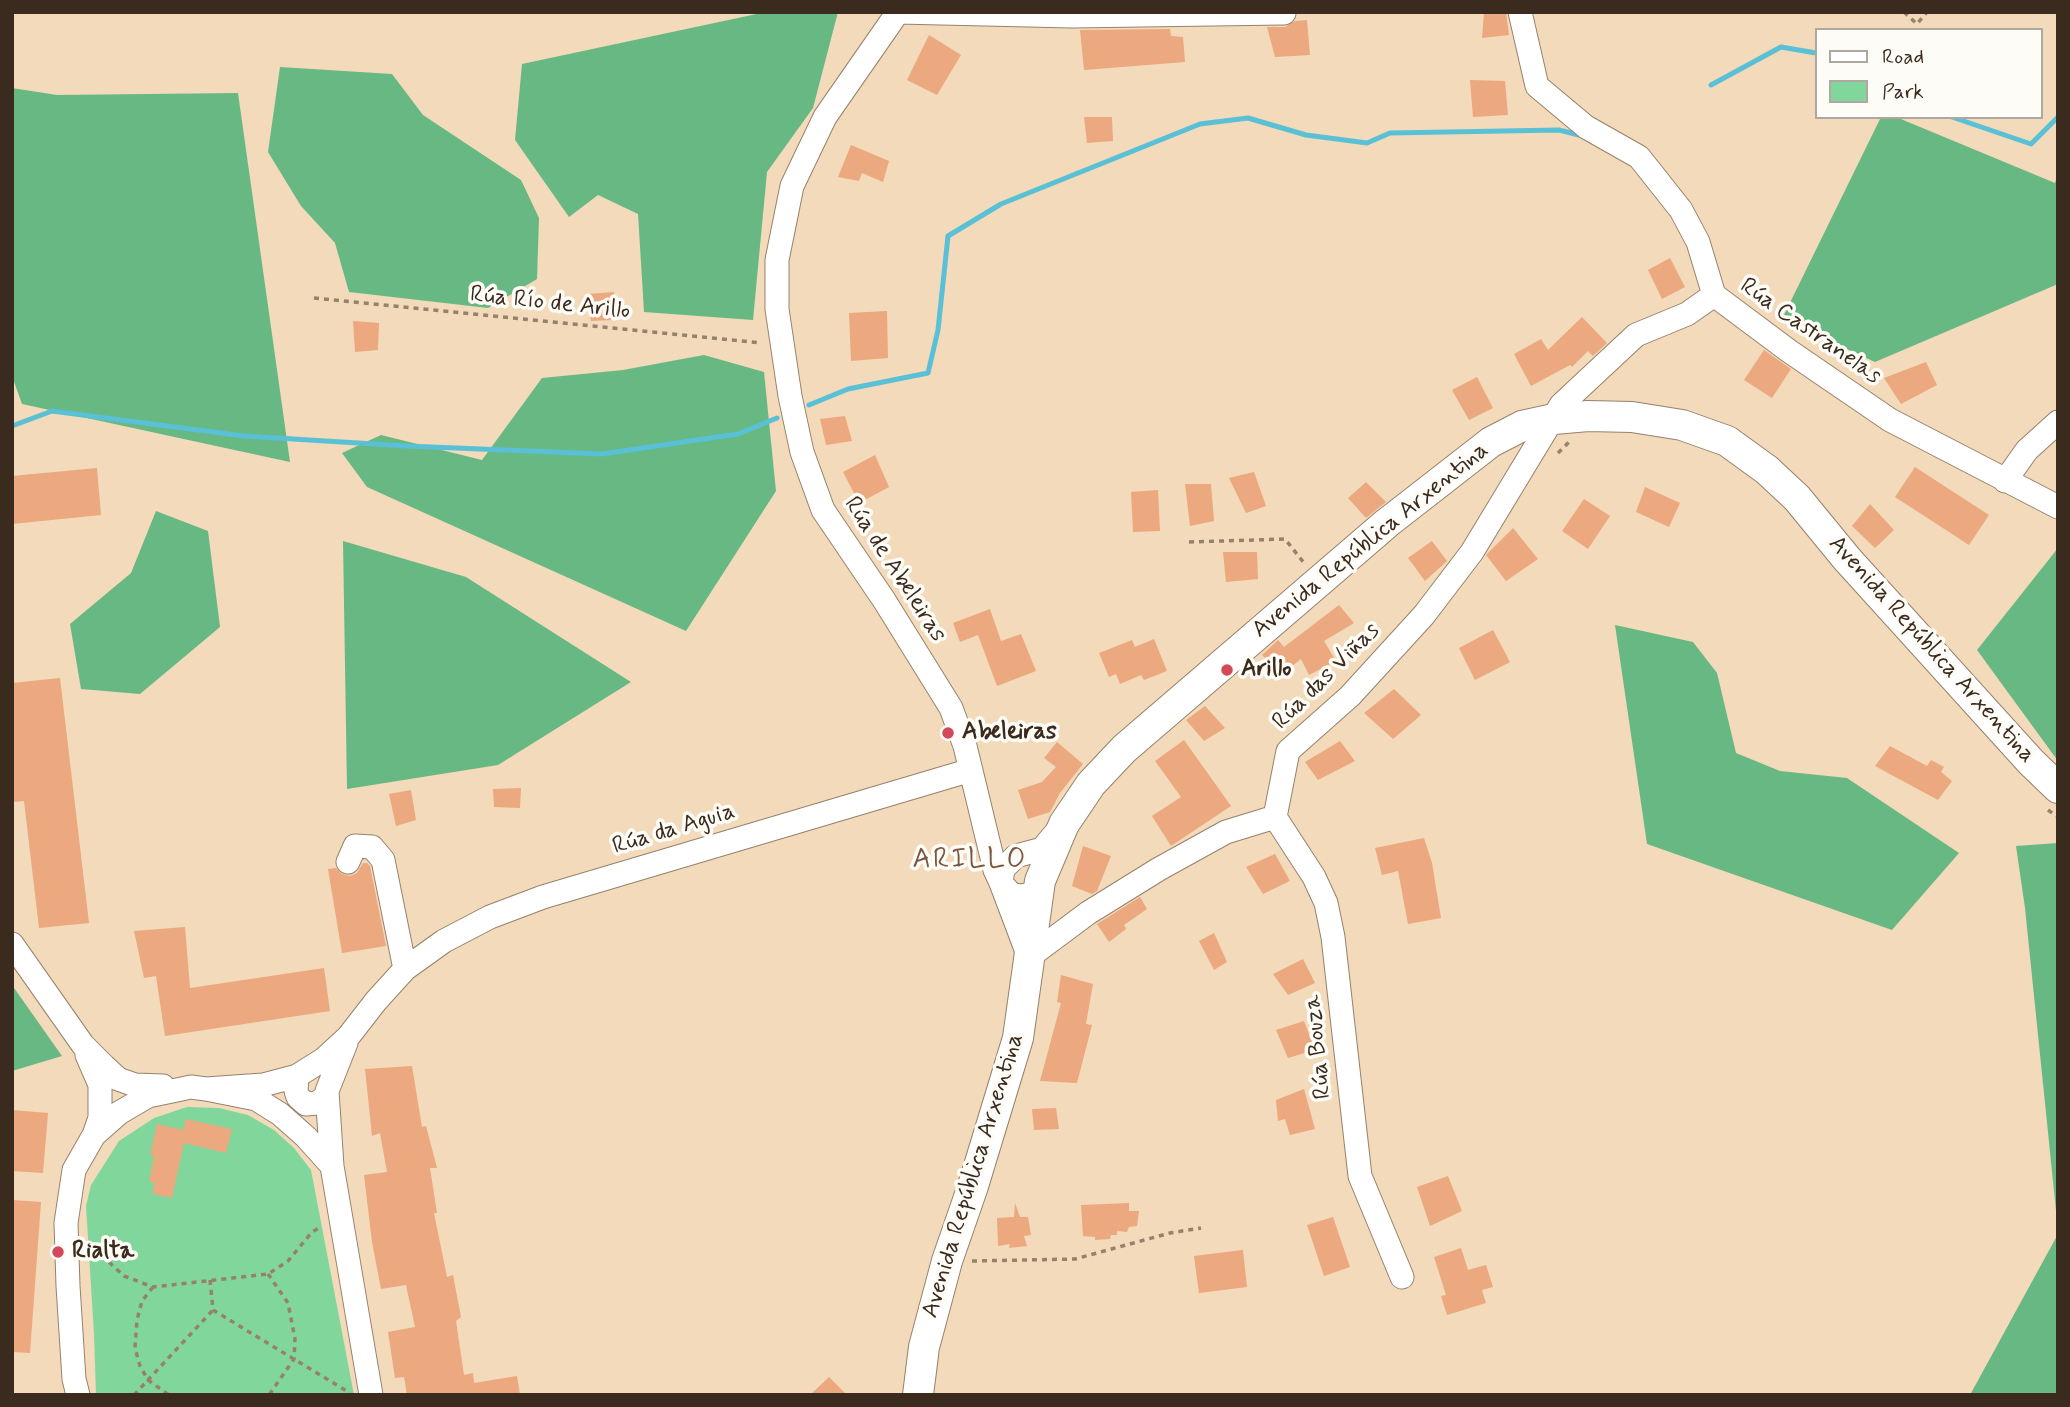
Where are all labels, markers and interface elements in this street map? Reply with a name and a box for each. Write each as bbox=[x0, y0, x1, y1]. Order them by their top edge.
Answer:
legend bbox=[1814, 28, 2042, 119]
text: Road bbox=[1882, 43, 1924, 71]
text: Park bbox=[1882, 78, 1924, 106]
street label: Rúa Castranelas bbox=[1734, 273, 1886, 391]
street label: Rúa Río de Arillo bbox=[469, 281, 631, 327]
street label: Avenida República Arxentina bbox=[1247, 437, 1495, 645]
street label: Rúa de Abeleiras bbox=[836, 492, 952, 648]
street label: Avenida República Arxentina bbox=[1821, 530, 2041, 770]
street label: Rúa das Viñas bbox=[1267, 617, 1387, 737]
place label: Arillo bbox=[1241, 656, 1292, 684]
marker: Arillo bbox=[1219, 662, 1235, 678]
place label: Abeleiras bbox=[962, 719, 1057, 747]
marker: Abeleiras bbox=[940, 725, 956, 741]
street label: Rúa da Aguia bbox=[609, 798, 739, 862]
district label: ARILLO bbox=[915, 844, 1025, 878]
street label: Rúa Bouza bbox=[1299, 993, 1339, 1101]
street label: Avenida República Arxentina bbox=[917, 1030, 1031, 1322]
place label: Rialta bbox=[72, 1238, 134, 1266]
marker: Rialta bbox=[50, 1244, 66, 1260]

